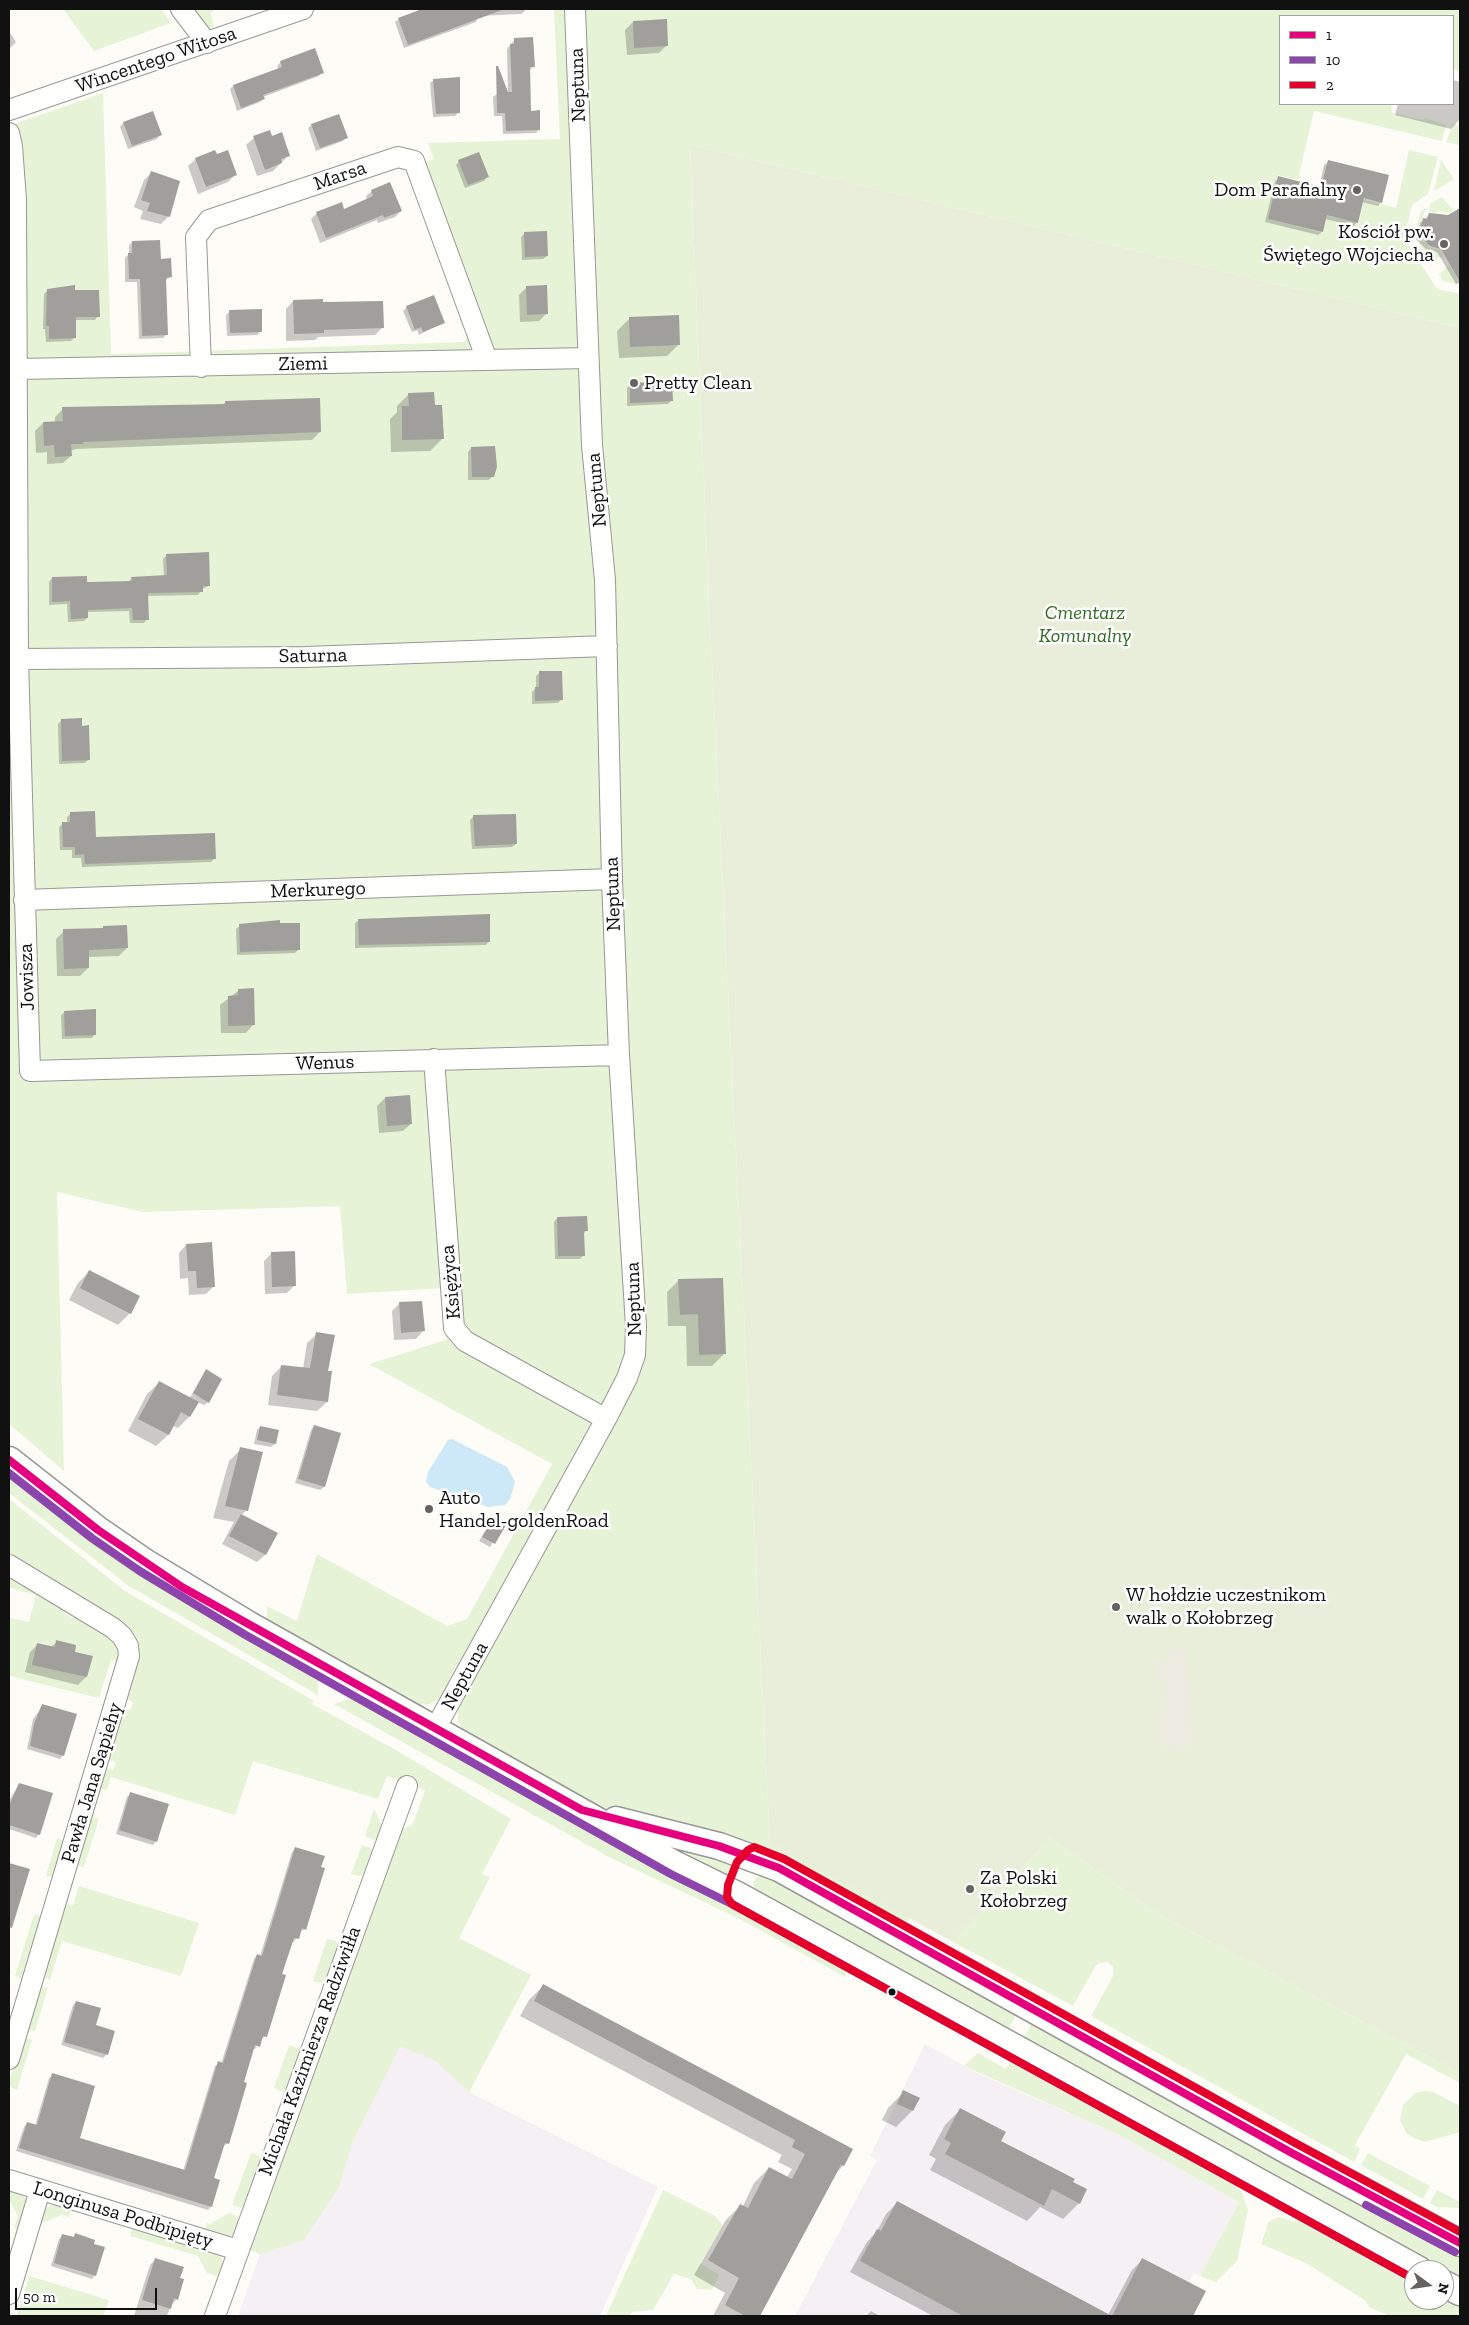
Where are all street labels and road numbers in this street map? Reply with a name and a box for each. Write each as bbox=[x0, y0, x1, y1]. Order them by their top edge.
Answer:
street label: Wincentego Witosa bbox=[73, 21, 239, 99]
street label: Neptuna bbox=[565, 47, 591, 123]
street label: Marsa bbox=[311, 156, 369, 196]
street label: Ziemi bbox=[278, 352, 328, 376]
street label: Neptuna bbox=[582, 452, 612, 528]
street label: Saturna bbox=[279, 643, 347, 669]
street label: Neptuna bbox=[600, 856, 626, 932]
street label: Merkurego bbox=[270, 876, 366, 904]
street label: Jowisza bbox=[14, 943, 40, 1011]
street label: Wenus bbox=[295, 1050, 355, 1076]
street label: Księżyca bbox=[436, 1244, 466, 1320]
street label: Neptuna bbox=[621, 1261, 647, 1337]
street label: Neptuna bbox=[436, 1638, 494, 1714]
street label: Pawła Jana Sapiehy bbox=[56, 1700, 128, 1866]
street label: Michała Kazimierza Radziwiłła bbox=[254, 1923, 366, 2179]
street label: Longinusa Podbipięty bbox=[30, 2176, 216, 2254]

